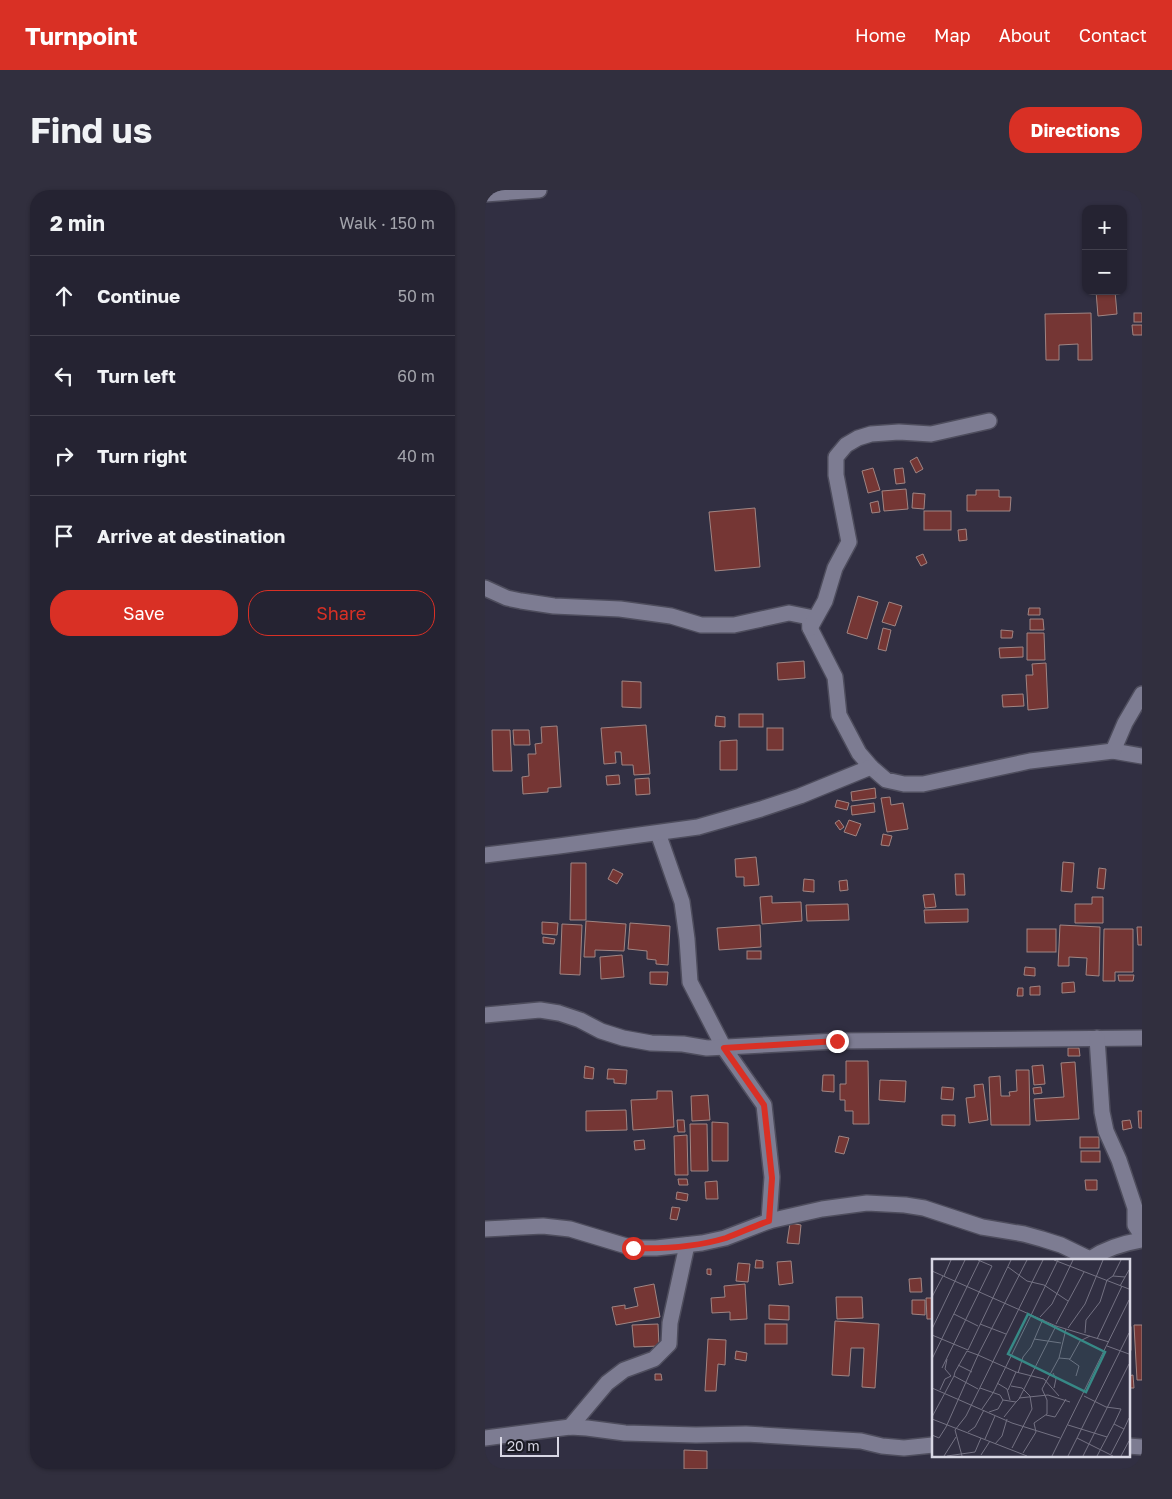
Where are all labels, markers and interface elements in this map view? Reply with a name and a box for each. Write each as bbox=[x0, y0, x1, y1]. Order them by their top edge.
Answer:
text: Turnpoint bbox=[25, 21, 138, 50]
text: Home bbox=[855, 24, 906, 46]
text: Map bbox=[934, 24, 971, 46]
text: About bbox=[999, 24, 1051, 46]
text: Contact bbox=[1079, 24, 1147, 46]
button: Directions bbox=[1009, 107, 1142, 153]
text: Find us bbox=[30, 109, 152, 151]
map controls bbox=[1082, 205, 1127, 295]
button: + bbox=[1082, 205, 1127, 250]
text: 2 min bbox=[50, 210, 105, 236]
text: Walk · 150 m bbox=[339, 213, 435, 233]
button: − bbox=[1082, 250, 1127, 295]
icon: ahead bbox=[50, 282, 78, 310]
text: Continue bbox=[97, 284, 180, 307]
text: 50 m bbox=[398, 286, 435, 306]
icon: left bbox=[50, 362, 78, 390]
text: Turn left bbox=[97, 364, 176, 387]
text: 60 m bbox=[397, 366, 435, 386]
icon: right bbox=[50, 442, 78, 470]
text: Turn right bbox=[97, 444, 187, 467]
text: 40 m bbox=[397, 446, 435, 466]
icon: arrive bbox=[50, 522, 78, 550]
text: Arrive at destination bbox=[97, 524, 285, 547]
button: Save bbox=[50, 590, 238, 636]
button: Share bbox=[248, 590, 435, 636]
route end bbox=[826, 1030, 849, 1053]
route start bbox=[622, 1237, 645, 1260]
inset map bbox=[932, 1259, 1129, 1456]
scale bar bbox=[500, 1434, 559, 1457]
text: 20 m bbox=[507, 1437, 540, 1454]

